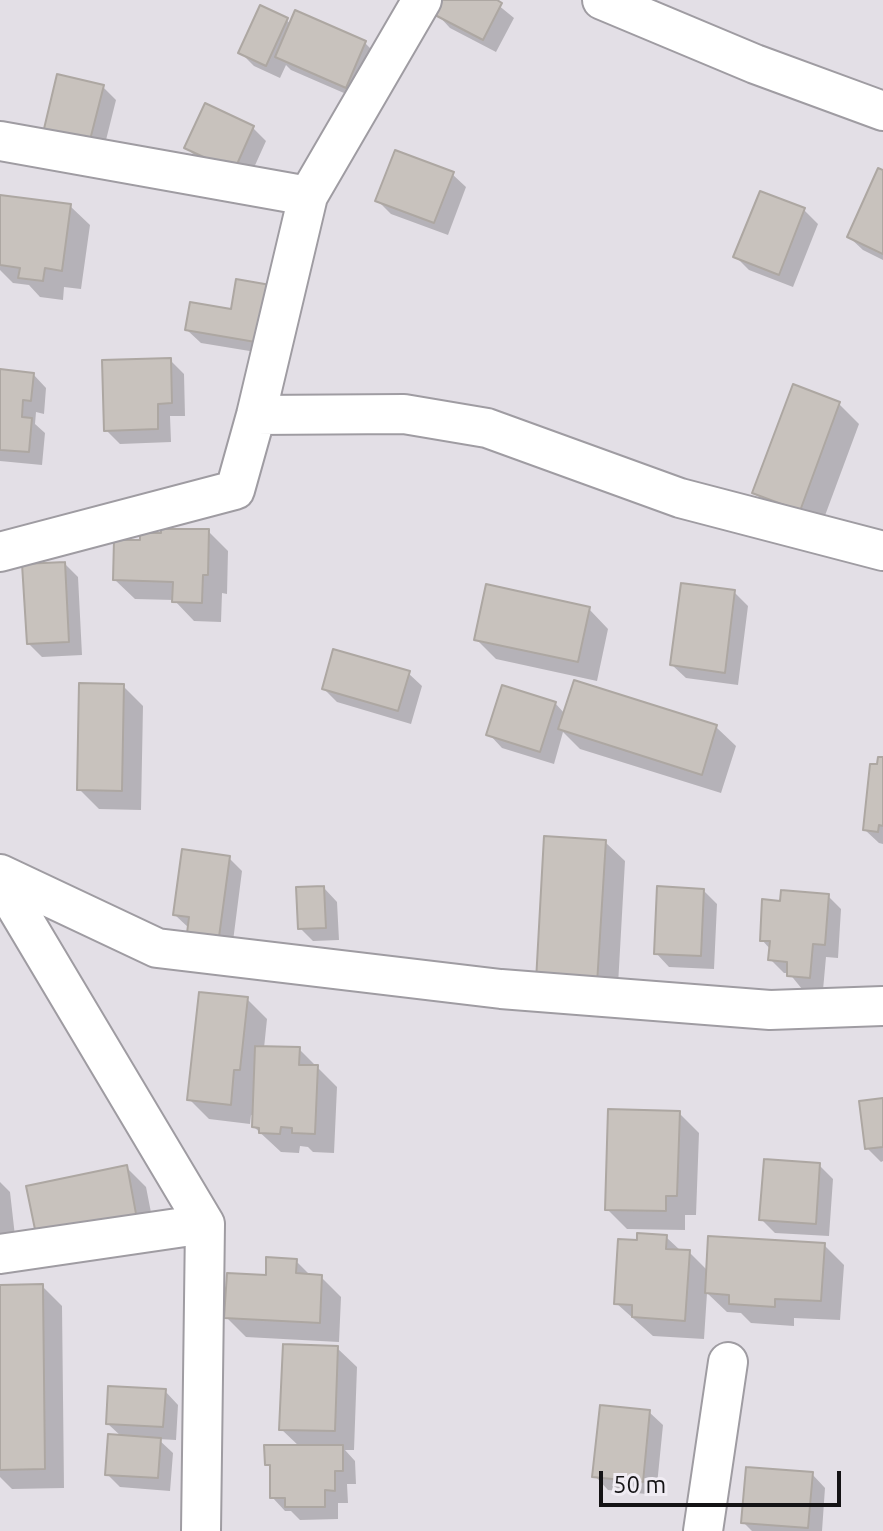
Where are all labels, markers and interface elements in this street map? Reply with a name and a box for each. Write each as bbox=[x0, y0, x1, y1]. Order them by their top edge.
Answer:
scale bar bbox=[603, 1455, 845, 1505]
text: 50 m bbox=[613, 1471, 666, 1498]

